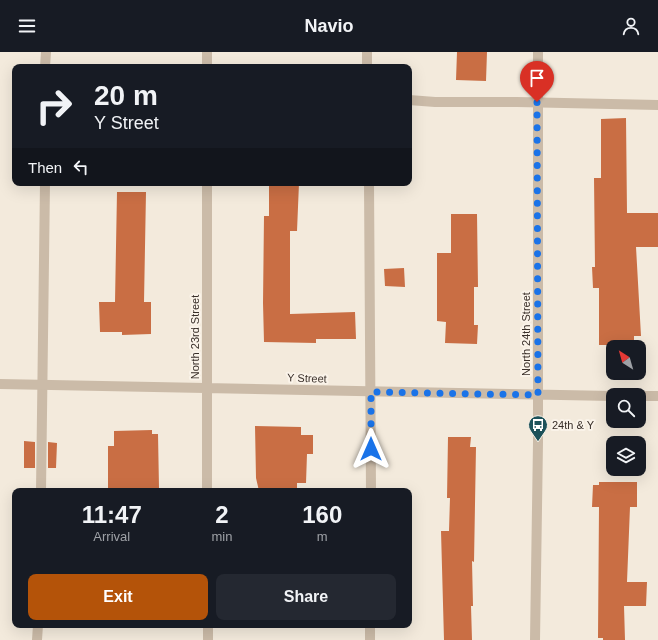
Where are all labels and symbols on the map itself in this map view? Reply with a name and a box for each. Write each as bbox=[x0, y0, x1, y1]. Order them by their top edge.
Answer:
pin bbox=[520, 61, 554, 102]
street label: North 24th Street bbox=[520, 292, 532, 376]
street label: North 23rd Street bbox=[189, 295, 201, 379]
north arrow bbox=[606, 340, 646, 380]
street label: Y Street bbox=[287, 371, 327, 385]
bus stop icon: 24th & Y bbox=[527, 414, 549, 442]
place label: 24th & Y bbox=[552, 419, 595, 431]
position arrow bbox=[350, 428, 392, 470]

